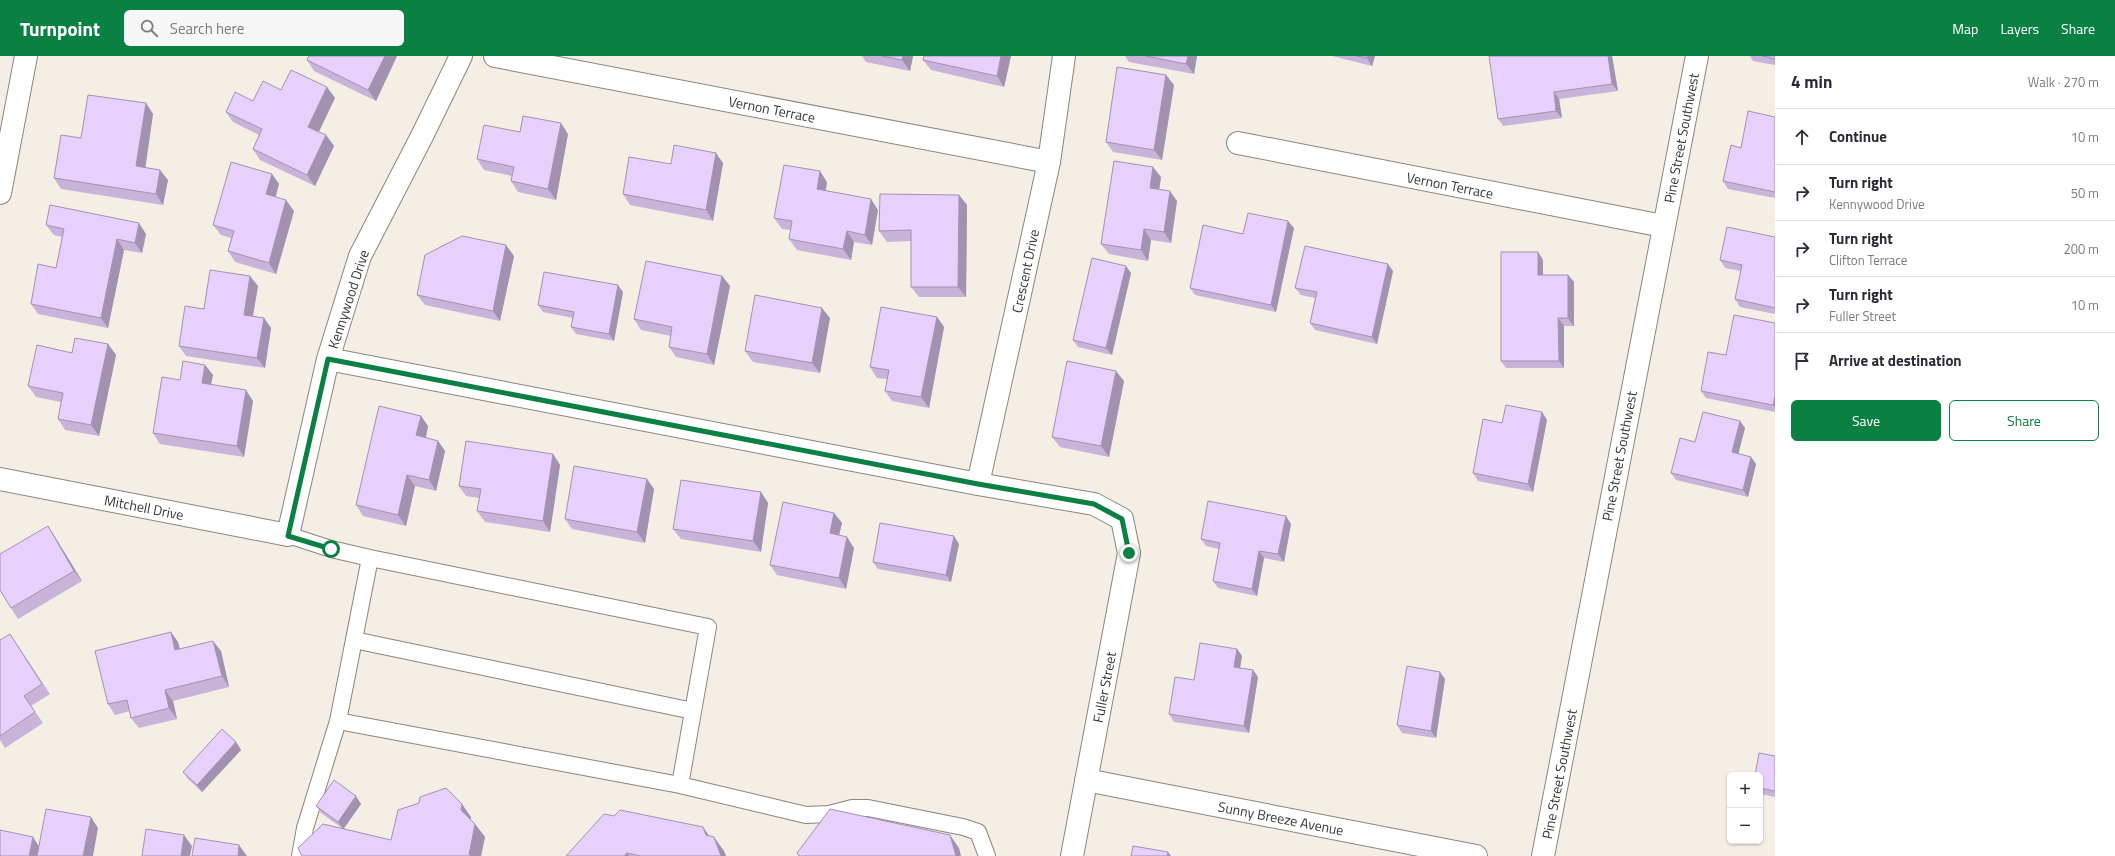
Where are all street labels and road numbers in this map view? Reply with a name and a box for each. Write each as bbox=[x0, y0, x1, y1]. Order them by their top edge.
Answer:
street label: Pine Street Southwest bbox=[1658, 71, 1704, 205]
street label: Vernon Terrace bbox=[727, 90, 817, 128]
street label: Vernon Terrace bbox=[1405, 166, 1495, 204]
street label: Crescent Drive bbox=[1006, 227, 1044, 315]
street label: Kennywood Drive bbox=[322, 247, 374, 351]
street label: Pine Street Southwest bbox=[1596, 389, 1642, 523]
street label: Mitchell Drive bbox=[102, 489, 186, 525]
street label: Fuller Street bbox=[1087, 650, 1121, 724]
street label: Pine Street Southwest bbox=[1536, 707, 1582, 841]
street label: Sunny Breeze Avenue bbox=[1216, 796, 1346, 840]

